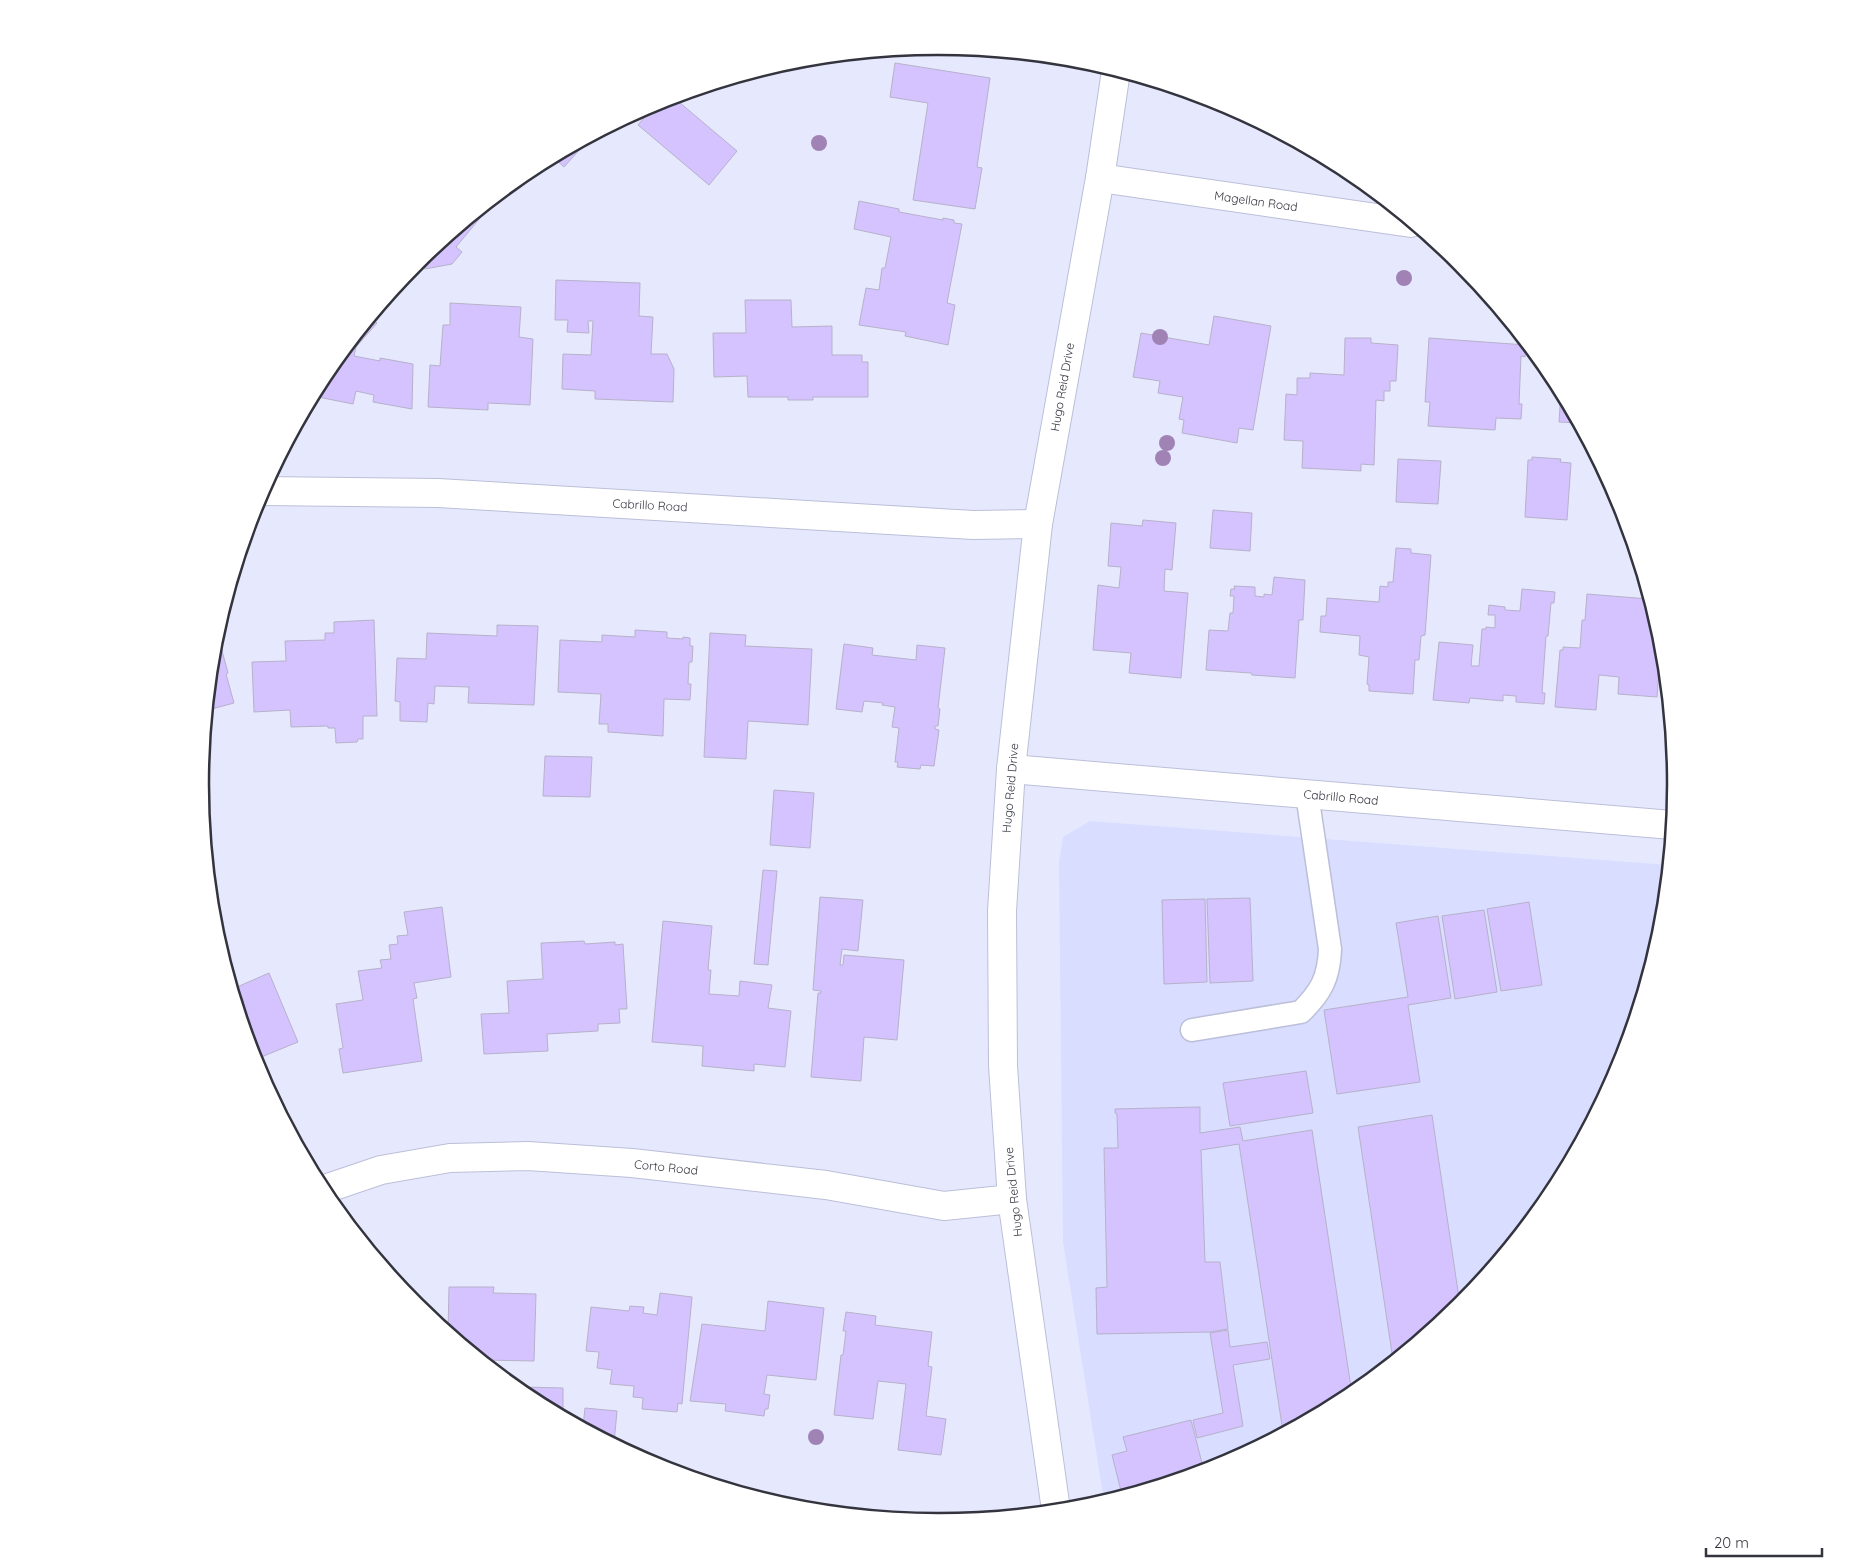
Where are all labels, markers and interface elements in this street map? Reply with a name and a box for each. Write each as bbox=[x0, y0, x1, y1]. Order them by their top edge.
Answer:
street label: Magellan Road bbox=[1213, 188, 1299, 214]
street label: Hugo Reid Drive bbox=[1047, 341, 1077, 433]
street label: Cabrillo Road bbox=[612, 496, 688, 514]
street label: Hugo Reid Drive bbox=[999, 742, 1021, 833]
street label: Cabrillo Road bbox=[1303, 786, 1379, 808]
street label: Hugo Reid Drive bbox=[1001, 1146, 1025, 1237]
street label: Corto Road bbox=[633, 1156, 699, 1178]
scale bar bbox=[1706, 1526, 1822, 1558]
text: 20 m bbox=[1714, 1533, 1749, 1552]

